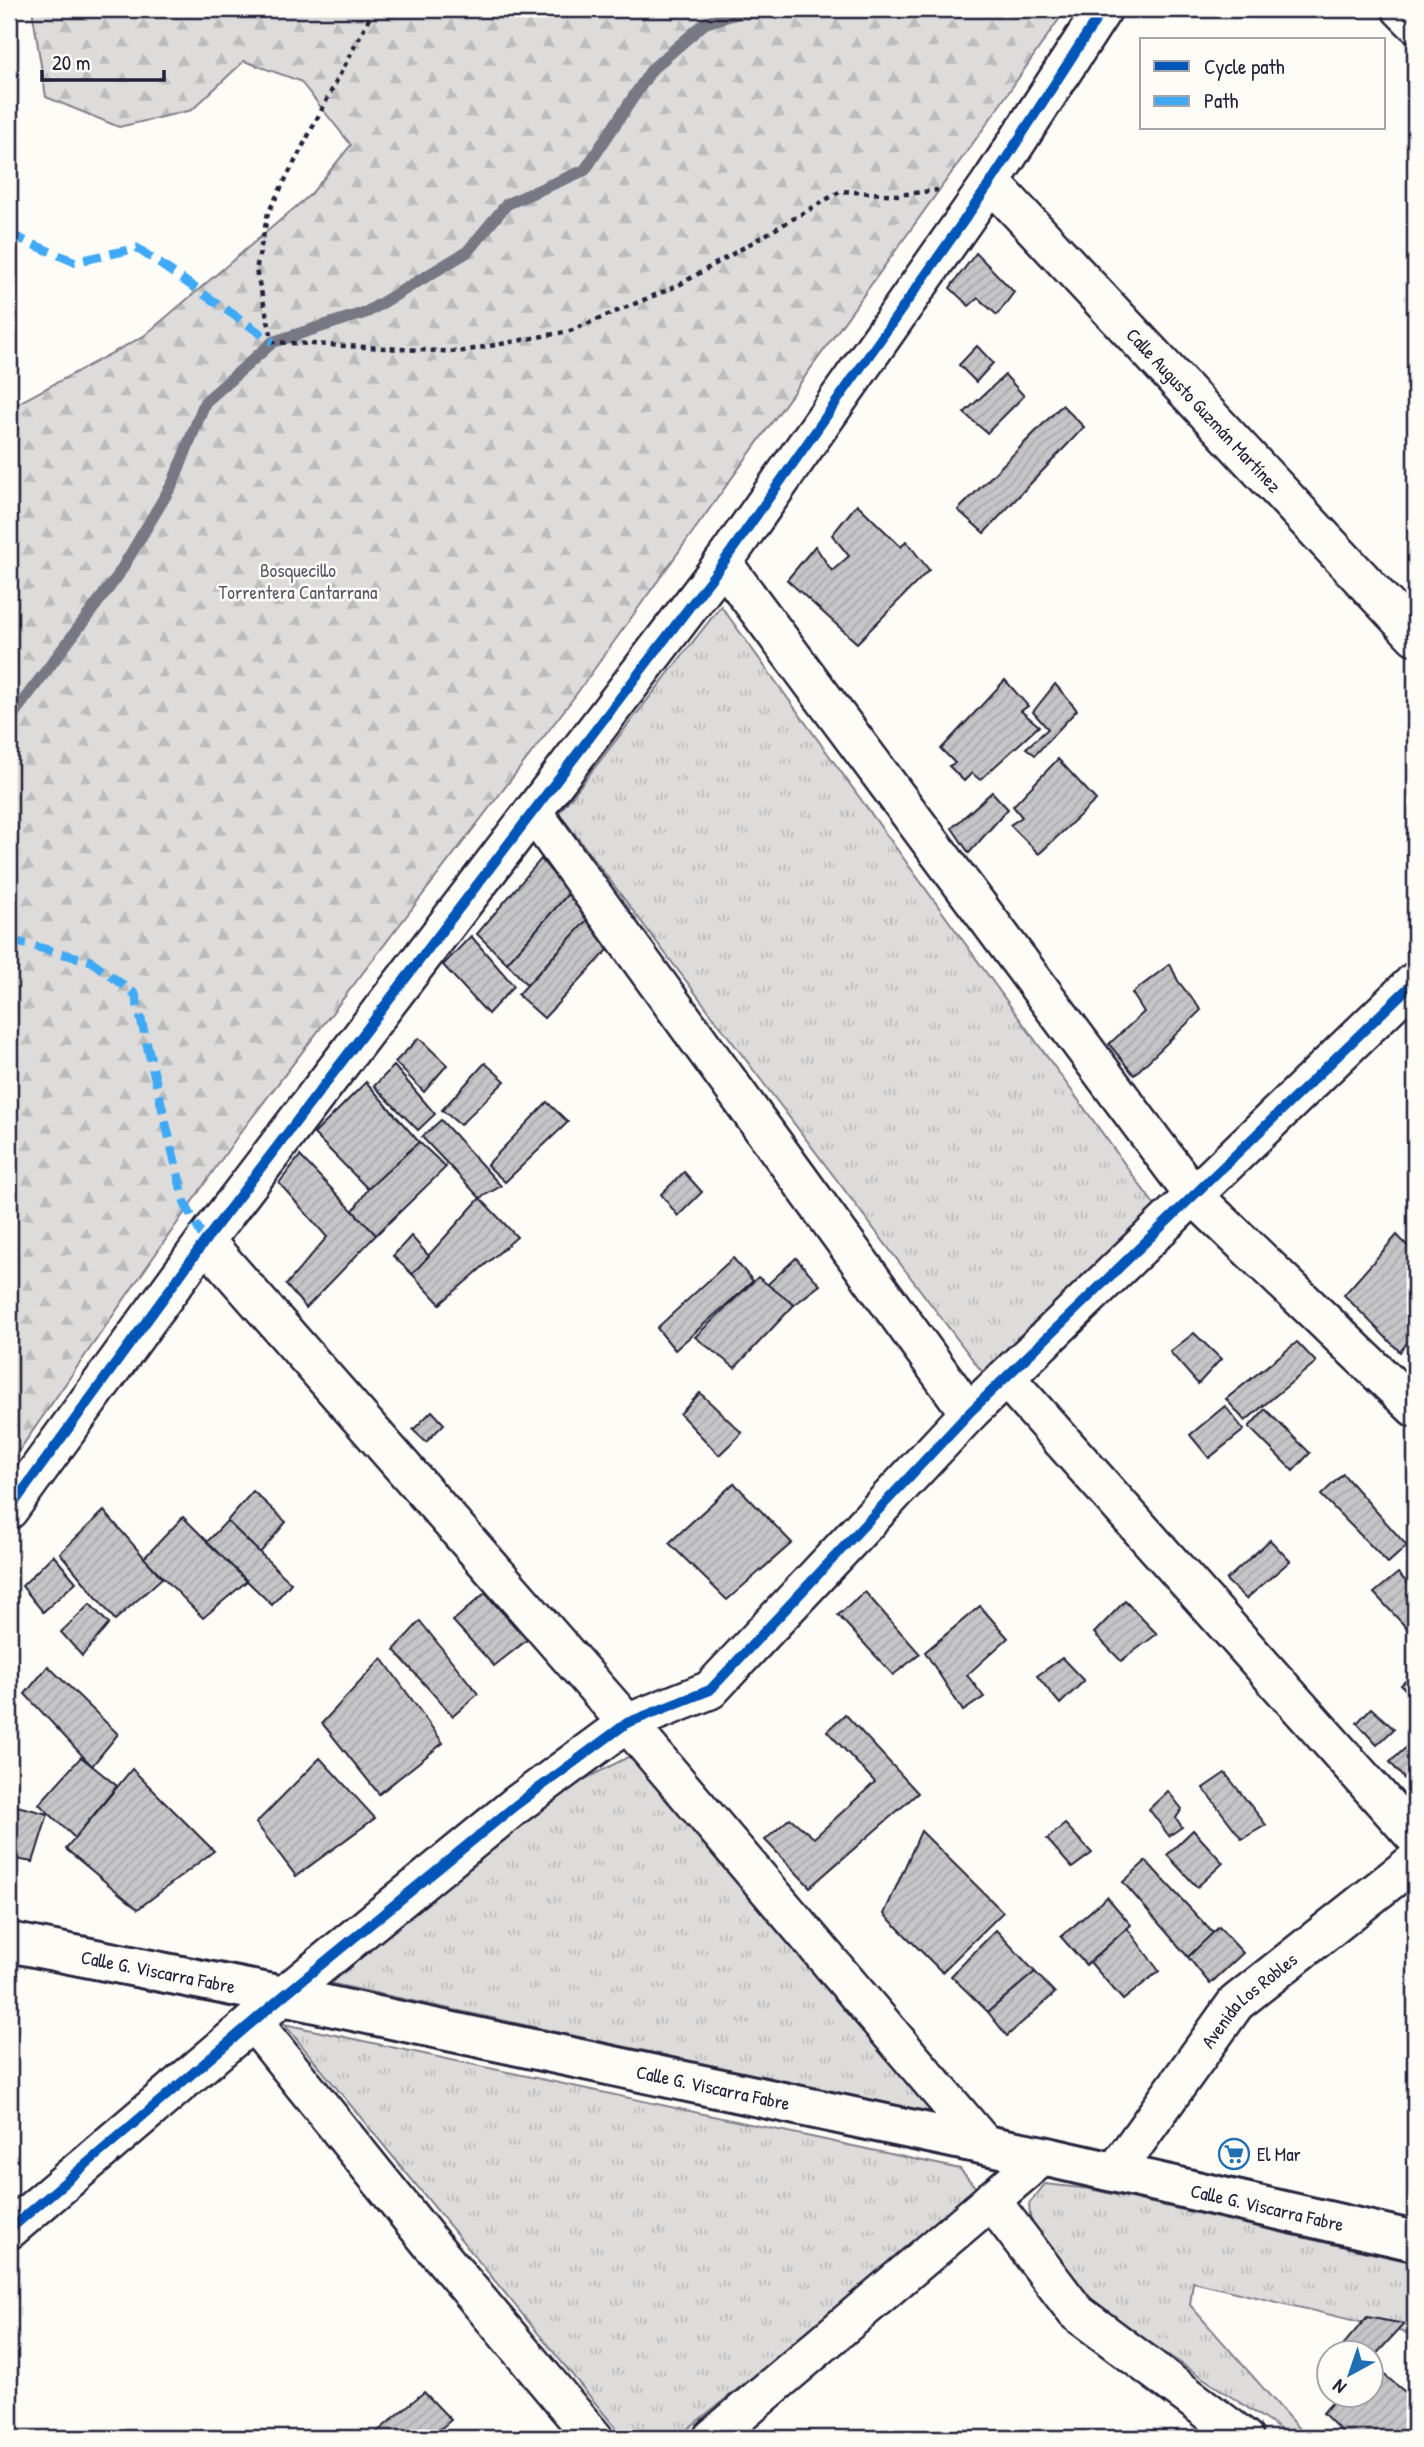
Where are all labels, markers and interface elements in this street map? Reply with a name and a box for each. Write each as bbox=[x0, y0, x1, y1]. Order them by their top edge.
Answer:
scale bar bbox=[42, 38, 164, 82]
legend bbox=[1140, 38, 1386, 130]
text: 20 m bbox=[52, 48, 90, 77]
text: Cycle path bbox=[1204, 52, 1285, 81]
text: Path bbox=[1204, 86, 1239, 115]
street label: Calle Augusto Guzmán Martínez bbox=[1121, 322, 1287, 498]
park label: Bosquecillo Torrentera Cantarrana bbox=[218, 557, 378, 605]
street label: Calle G. Viscarra Fabre bbox=[79, 1944, 238, 1999]
street label: Avenida Los Robles bbox=[1195, 1946, 1303, 2053]
street label: Calle G. Viscarra Fabre bbox=[634, 2058, 793, 2116]
supermarket icon: El Mar bbox=[1217, 2137, 1251, 2171]
place label: El Mar bbox=[1257, 2141, 1302, 2167]
street label: Calle G. Viscarra Fabre bbox=[1188, 2177, 1347, 2237]
north arrow bbox=[1316, 2338, 1386, 2408]
text: N bbox=[1327, 2374, 1351, 2400]

